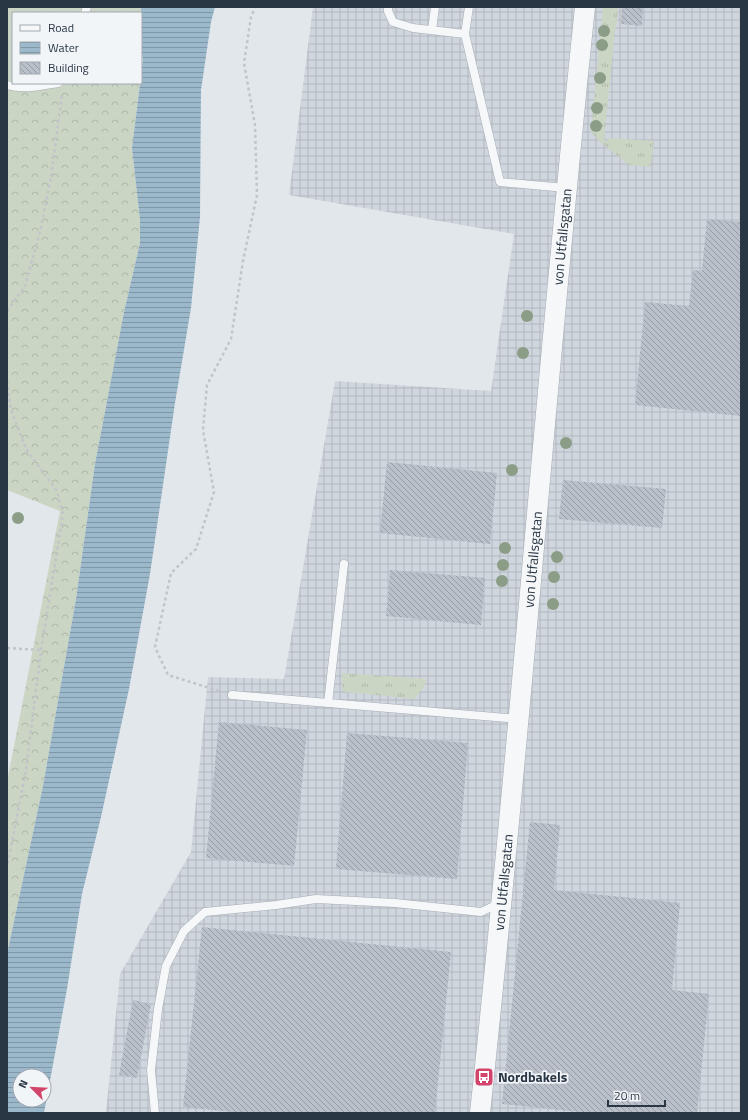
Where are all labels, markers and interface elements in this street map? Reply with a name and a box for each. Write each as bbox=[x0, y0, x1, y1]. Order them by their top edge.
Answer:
legend bbox=[12, 12, 142, 84]
text: Road bbox=[48, 18, 74, 37]
text: Water bbox=[48, 38, 79, 57]
text: Building bbox=[48, 58, 89, 77]
street label: von Utfallsgatan bbox=[547, 188, 577, 286]
street label: von Utfallsgatan bbox=[518, 510, 547, 609]
street label: von Utfallsgatan bbox=[488, 833, 518, 931]
bus stop icon: Nordbakels bbox=[473, 1066, 495, 1088]
place label: Nordbakels bbox=[498, 1066, 568, 1087]
north arrow bbox=[12, 1068, 52, 1108]
text: N bbox=[14, 1077, 32, 1091]
scale bar bbox=[608, 1082, 665, 1108]
text: 20 m bbox=[614, 1086, 640, 1105]

